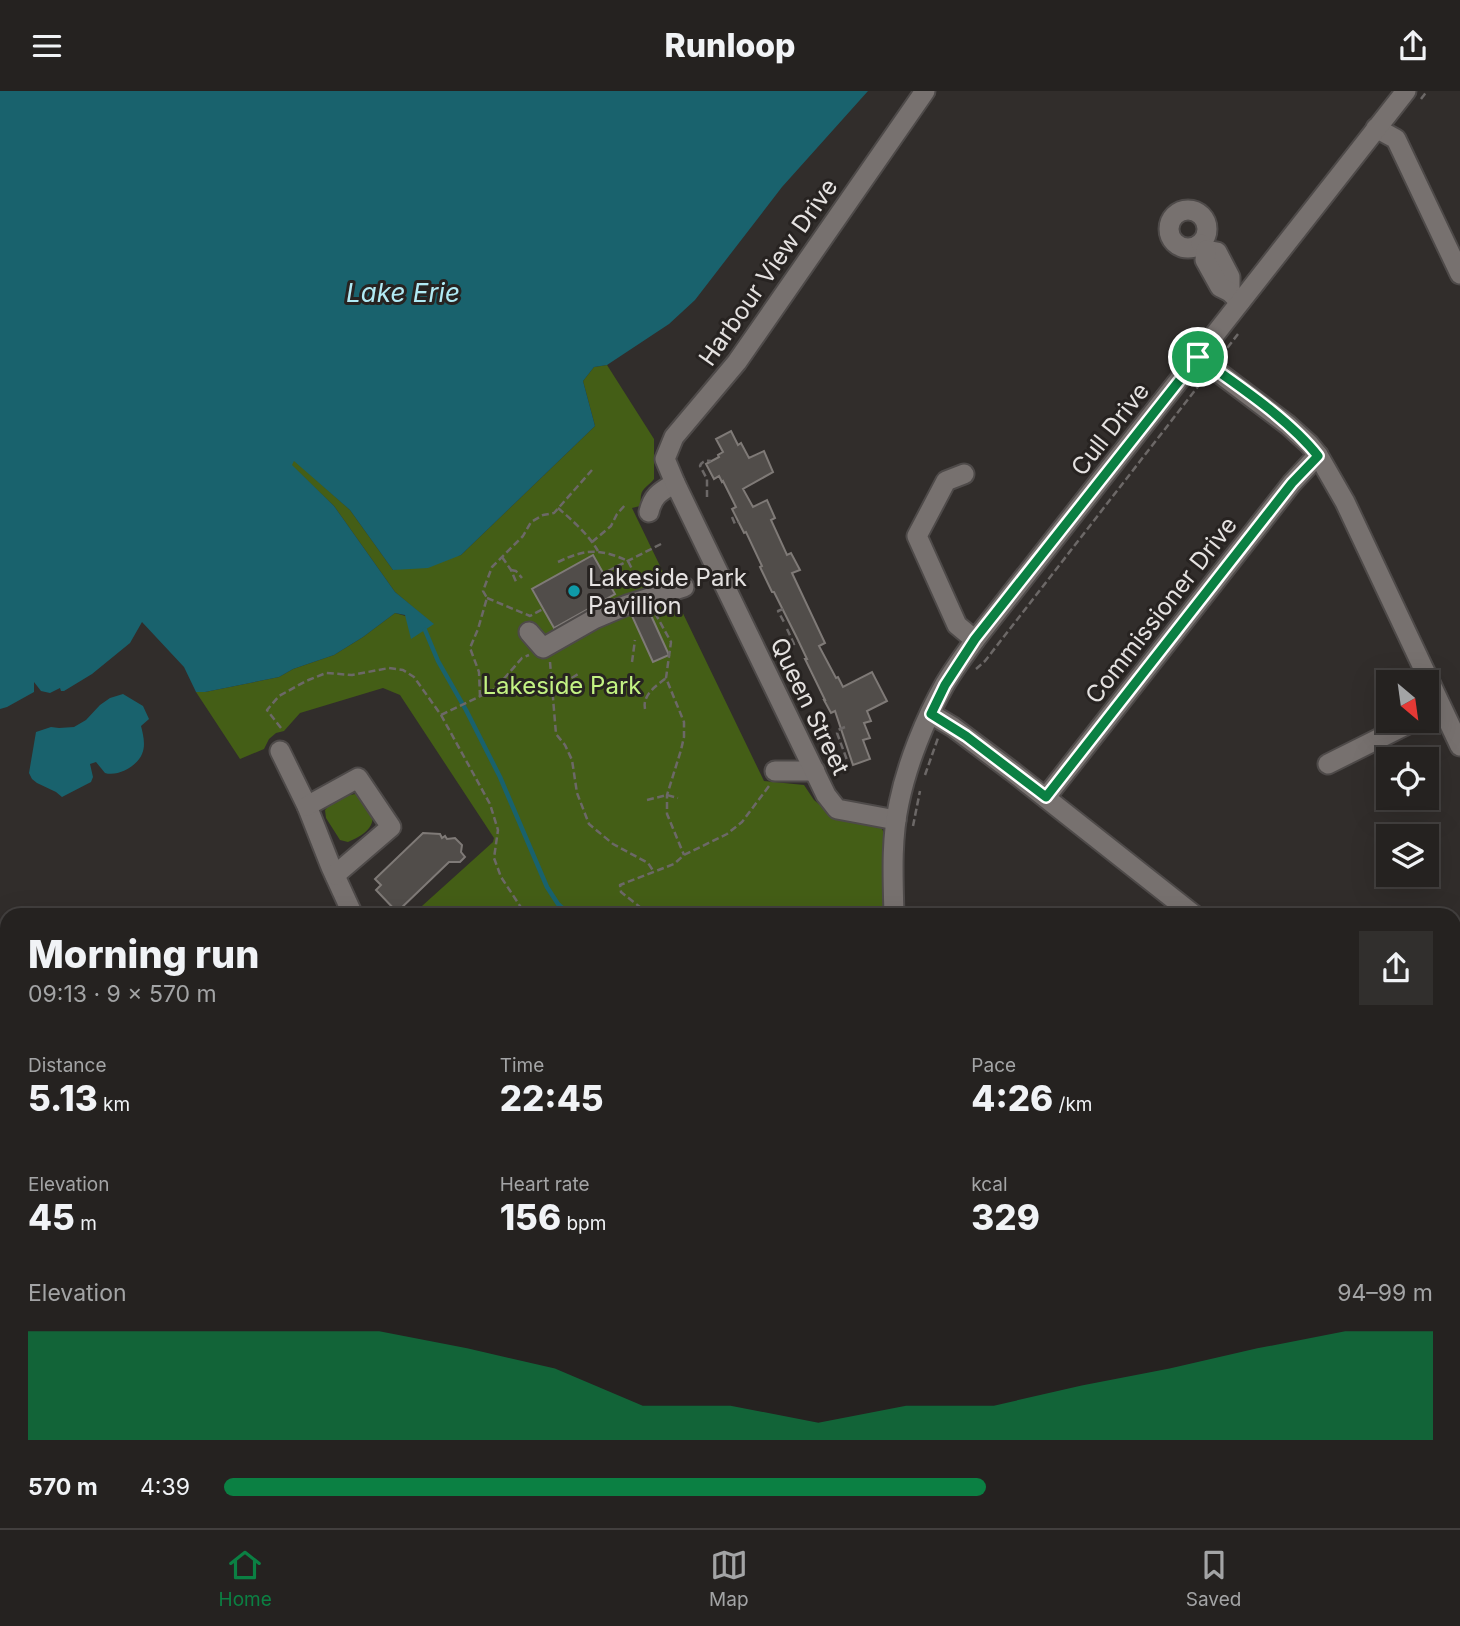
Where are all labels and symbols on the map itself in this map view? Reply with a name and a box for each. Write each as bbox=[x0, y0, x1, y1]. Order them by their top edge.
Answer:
street label: Harbour View Drive bbox=[693, 173, 843, 371]
water label: Lake Erie bbox=[346, 277, 460, 308]
pin bbox=[1168, 327, 1228, 387]
street label: Cull Drive bbox=[1065, 377, 1155, 481]
street label: Commissioner Drive bbox=[1079, 511, 1243, 709]
place label: Lakeside Park Pavillion bbox=[588, 563, 747, 620]
marker: Lakeside Park Pavillion bbox=[566, 583, 582, 599]
street label: Queen Street bbox=[764, 633, 856, 780]
north arrow bbox=[1376, 670, 1438, 733]
park label: Lakeside Park bbox=[483, 671, 641, 700]

